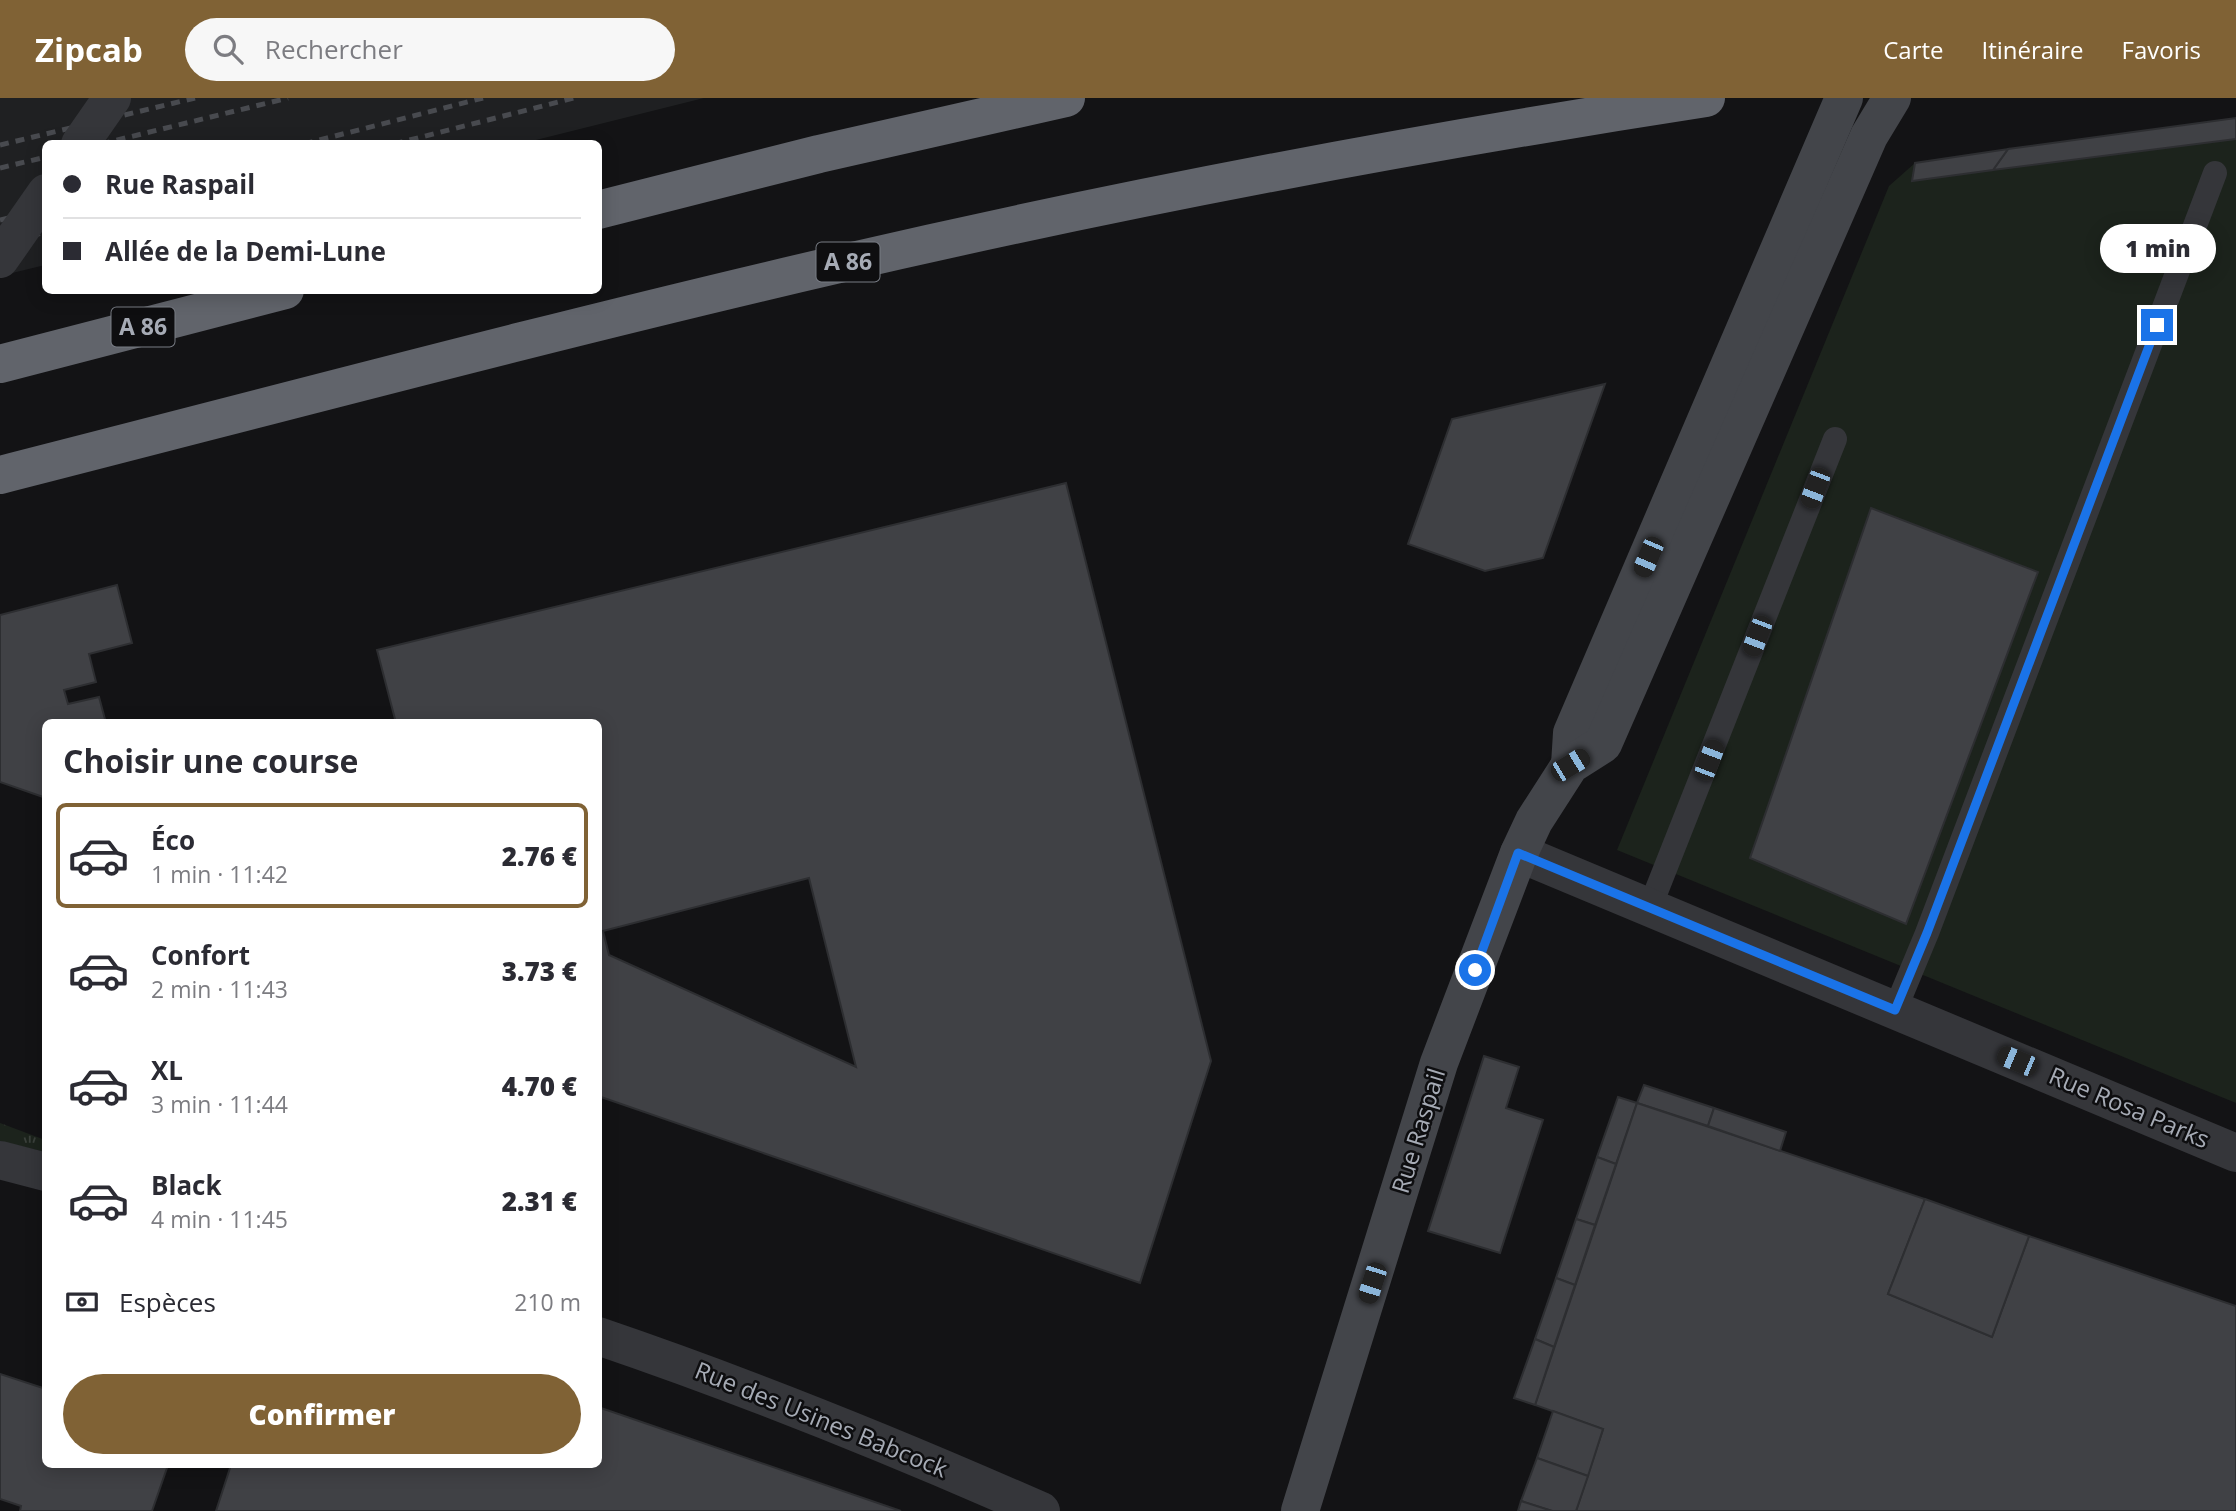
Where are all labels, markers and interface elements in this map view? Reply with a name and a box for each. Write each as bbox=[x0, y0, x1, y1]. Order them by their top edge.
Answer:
search box bbox=[185, 18, 675, 81]
text: Zipcab bbox=[35, 27, 143, 72]
icon: search bbox=[209, 30, 247, 68]
text: Rechercher bbox=[265, 31, 403, 67]
text: Carte bbox=[1883, 33, 1944, 66]
text: Itinéraire bbox=[1982, 33, 2084, 66]
text: Favoris bbox=[2122, 33, 2201, 66]
text: Rue Raspail bbox=[105, 166, 255, 202]
callout: 1 min bbox=[2099, 224, 2215, 272]
text: 1 min bbox=[2125, 232, 2191, 264]
text: Allée de la Demi-Lune bbox=[105, 233, 386, 269]
road number: A 86 bbox=[816, 242, 880, 281]
road number: A 86 bbox=[111, 308, 174, 346]
route end bbox=[2141, 309, 2173, 341]
car bbox=[1798, 465, 1833, 511]
car bbox=[1631, 534, 1666, 580]
car bbox=[1740, 613, 1775, 659]
car bbox=[1692, 737, 1727, 783]
text: Choisir une course bbox=[63, 739, 358, 782]
car bbox=[1547, 745, 1594, 785]
text: Éco bbox=[151, 822, 195, 858]
icon: car bbox=[67, 824, 130, 887]
text: 2.76 € bbox=[502, 838, 577, 874]
text: 1 min · 11:42 bbox=[151, 858, 288, 890]
text: Confort bbox=[151, 937, 250, 973]
icon: car bbox=[67, 939, 130, 1002]
text: 3.73 € bbox=[502, 953, 577, 989]
route start bbox=[1459, 954, 1491, 986]
text: 2 min · 11:43 bbox=[151, 973, 288, 1005]
car bbox=[1994, 1043, 2041, 1079]
text: XL bbox=[151, 1052, 183, 1088]
icon: car bbox=[67, 1054, 130, 1117]
street label: Rue Rosa Parks bbox=[2044, 1058, 2215, 1155]
street label: Rue Raspail bbox=[1383, 1064, 1452, 1197]
text: 4.70 € bbox=[502, 1068, 577, 1104]
text: 3 min · 11:44 bbox=[151, 1088, 288, 1120]
text: Black bbox=[151, 1167, 222, 1203]
icon: car bbox=[67, 1169, 130, 1232]
text: 2.31 € bbox=[502, 1183, 577, 1219]
text: 4 min · 11:45 bbox=[151, 1203, 288, 1235]
car bbox=[1356, 1260, 1389, 1306]
icon: cash bbox=[63, 1283, 101, 1321]
text: Espèces bbox=[119, 1284, 216, 1320]
text: 210 m bbox=[514, 1286, 581, 1318]
street label: Rue des Usines Babcock bbox=[690, 1353, 953, 1485]
button: Confirmer bbox=[63, 1374, 581, 1454]

